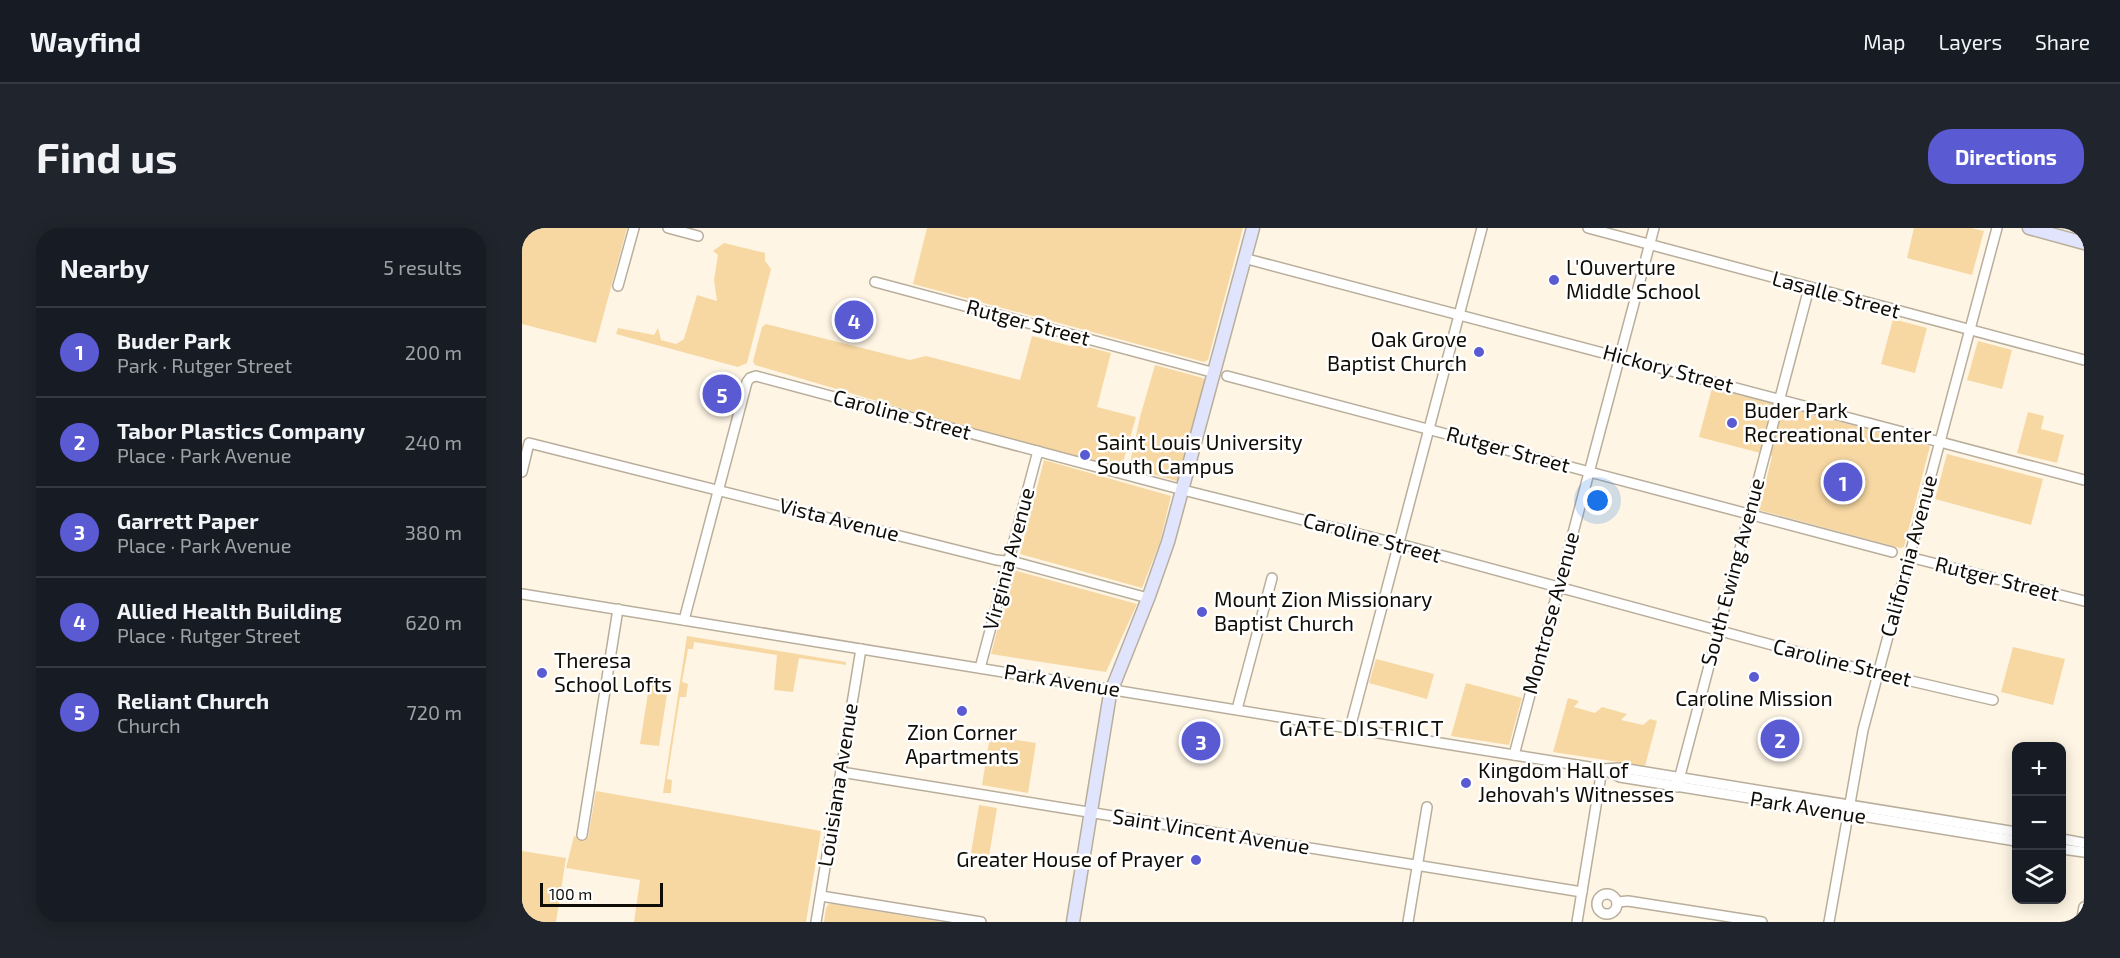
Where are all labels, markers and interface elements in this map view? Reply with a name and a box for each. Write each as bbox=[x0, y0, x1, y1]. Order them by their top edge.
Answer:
text: Wayfind bbox=[30, 24, 141, 58]
text: Map bbox=[1863, 29, 1905, 54]
text: Layers bbox=[1938, 29, 2002, 54]
text: Share bbox=[2035, 29, 2090, 54]
button: Directions bbox=[1928, 129, 2084, 184]
text: Find us bbox=[36, 131, 178, 181]
text: Nearby bbox=[60, 252, 149, 283]
place label: L'Ouverture Middle School bbox=[1566, 254, 1701, 303]
text: 5 results bbox=[383, 255, 462, 279]
street label: Lasalle Street bbox=[1770, 264, 1903, 323]
marker: L'Ouverture Middle School bbox=[1547, 273, 1561, 287]
street label: Rutger Street bbox=[964, 293, 1093, 350]
pin: 4 bbox=[834, 298, 874, 343]
place label: Oak Grove Baptist Church bbox=[1327, 326, 1467, 375]
text: Buder Park bbox=[117, 327, 231, 353]
street label: Hickory Street bbox=[1600, 338, 1736, 397]
text: 1 bbox=[75, 340, 84, 364]
text: 200 m bbox=[405, 340, 462, 364]
marker: Oak Grove Baptist Church bbox=[1472, 345, 1486, 359]
text: Park · Rutger Street bbox=[117, 353, 292, 377]
pin: 5 bbox=[702, 372, 742, 416]
street label: Caroline Street bbox=[831, 383, 974, 444]
place label: Buder Park Recreational Center bbox=[1744, 397, 1932, 446]
marker: Buder Park Recreational Center bbox=[1725, 416, 1739, 430]
text: Tabor Plastics Company bbox=[117, 417, 365, 443]
street label: Rutger Street bbox=[1444, 420, 1573, 477]
place label: Saint Louis University South Campus bbox=[1097, 429, 1303, 478]
text: 2 bbox=[74, 430, 85, 454]
text: 240 m bbox=[404, 430, 462, 454]
text: Place · Park Avenue bbox=[117, 443, 291, 467]
marker: Saint Louis University South Campus bbox=[1078, 448, 1092, 462]
pin: 1 bbox=[1824, 460, 1862, 504]
street label: California Avenue bbox=[1874, 472, 1941, 639]
street label: South Ewing Avenue bbox=[1694, 475, 1769, 668]
street label: Virginia Avenue bbox=[976, 485, 1039, 633]
your location bbox=[1583, 486, 1612, 515]
street label: Vista Avenue bbox=[777, 492, 902, 546]
street label: Caroline Street bbox=[1301, 506, 1444, 567]
text: Garrett Paper bbox=[117, 507, 259, 533]
text: 3 bbox=[74, 520, 85, 544]
text: 380 m bbox=[405, 520, 462, 544]
street label: Montrose Avenue bbox=[1516, 529, 1583, 697]
text: Place · Park Avenue bbox=[117, 533, 291, 557]
street label: Rutger Street bbox=[1933, 550, 2062, 605]
place label: Mount Zion Missionary Baptist Church bbox=[1214, 586, 1432, 635]
text: Allied Health Building bbox=[117, 597, 342, 623]
marker: Mount Zion Missionary Baptist Church bbox=[1195, 605, 1209, 619]
text: 4 bbox=[73, 610, 86, 634]
text: 620 m bbox=[405, 610, 462, 634]
text: Place · Rutger Street bbox=[117, 623, 301, 647]
street label: Caroline Street bbox=[1771, 632, 1914, 691]
place label: Theresa School Lofts bbox=[554, 647, 672, 696]
street label: Park Avenue bbox=[1002, 658, 1122, 701]
marker: Theresa School Lofts bbox=[535, 666, 549, 680]
marker: Caroline Mission bbox=[1747, 670, 1761, 684]
place label: Caroline Mission bbox=[1675, 685, 1833, 710]
text: Reliant Church bbox=[117, 687, 269, 713]
text: 5 bbox=[74, 700, 85, 724]
text: 720 m bbox=[406, 700, 462, 724]
street label: Louisiana Avenue bbox=[811, 701, 862, 868]
marker: Zion Corner Apartments bbox=[955, 704, 969, 718]
text: Church bbox=[117, 713, 181, 737]
district label: GATE DISTRICT bbox=[1279, 714, 1445, 740]
pin: 2 bbox=[1760, 716, 1800, 762]
pin: 3 bbox=[1182, 718, 1220, 764]
place label: Zion Corner Apartments bbox=[905, 719, 1019, 768]
map controls bbox=[2012, 742, 2066, 904]
button: + bbox=[2012, 742, 2066, 796]
place label: Kingdom Hall of Jehovah's Witnesses bbox=[1478, 757, 1674, 806]
marker: Kingdom Hall of Jehovah's Witnesses bbox=[1459, 776, 1473, 790]
street label: Park Avenue bbox=[1748, 785, 1868, 828]
button: − bbox=[2012, 796, 2066, 850]
street label: Saint Vincent Avenue bbox=[1111, 803, 1312, 858]
place label: Greater House of Prayer bbox=[956, 846, 1185, 871]
button: layers bbox=[2012, 850, 2066, 904]
marker: Greater House of Prayer bbox=[1189, 853, 1203, 867]
scale bar bbox=[540, 880, 663, 908]
text: 100 m bbox=[549, 884, 592, 903]

